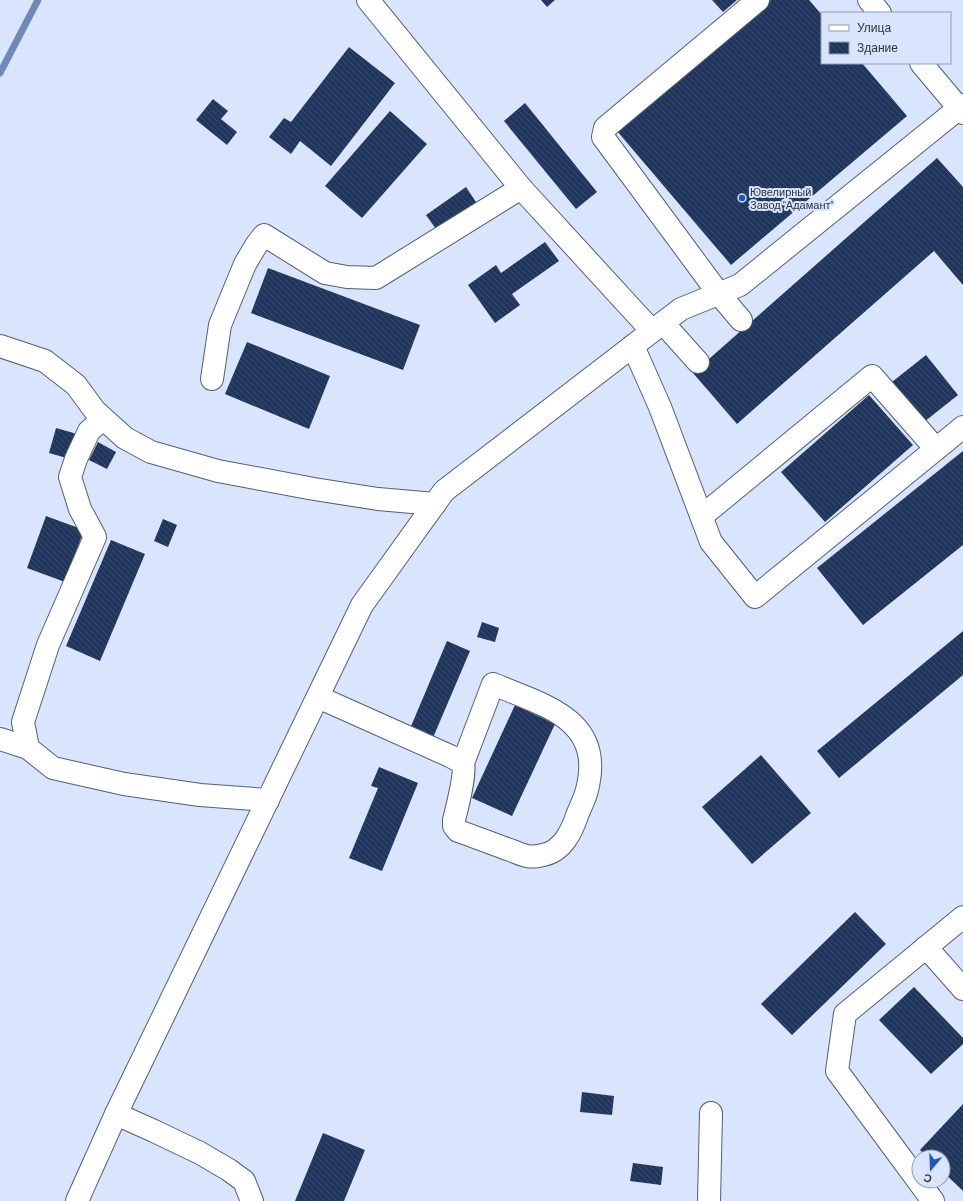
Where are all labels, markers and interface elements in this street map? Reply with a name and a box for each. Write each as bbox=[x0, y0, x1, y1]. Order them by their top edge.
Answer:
legend bbox=[821, 12, 951, 64]
text: Улица bbox=[857, 20, 891, 35]
text: Здание bbox=[857, 40, 898, 55]
place label: Ювелирный Завод "Адамант" bbox=[750, 185, 834, 211]
marker: Ювелирный Завод "Адамант" bbox=[737, 193, 747, 203]
north arrow bbox=[911, 1149, 951, 1189]
text: С bbox=[922, 1171, 933, 1186]

